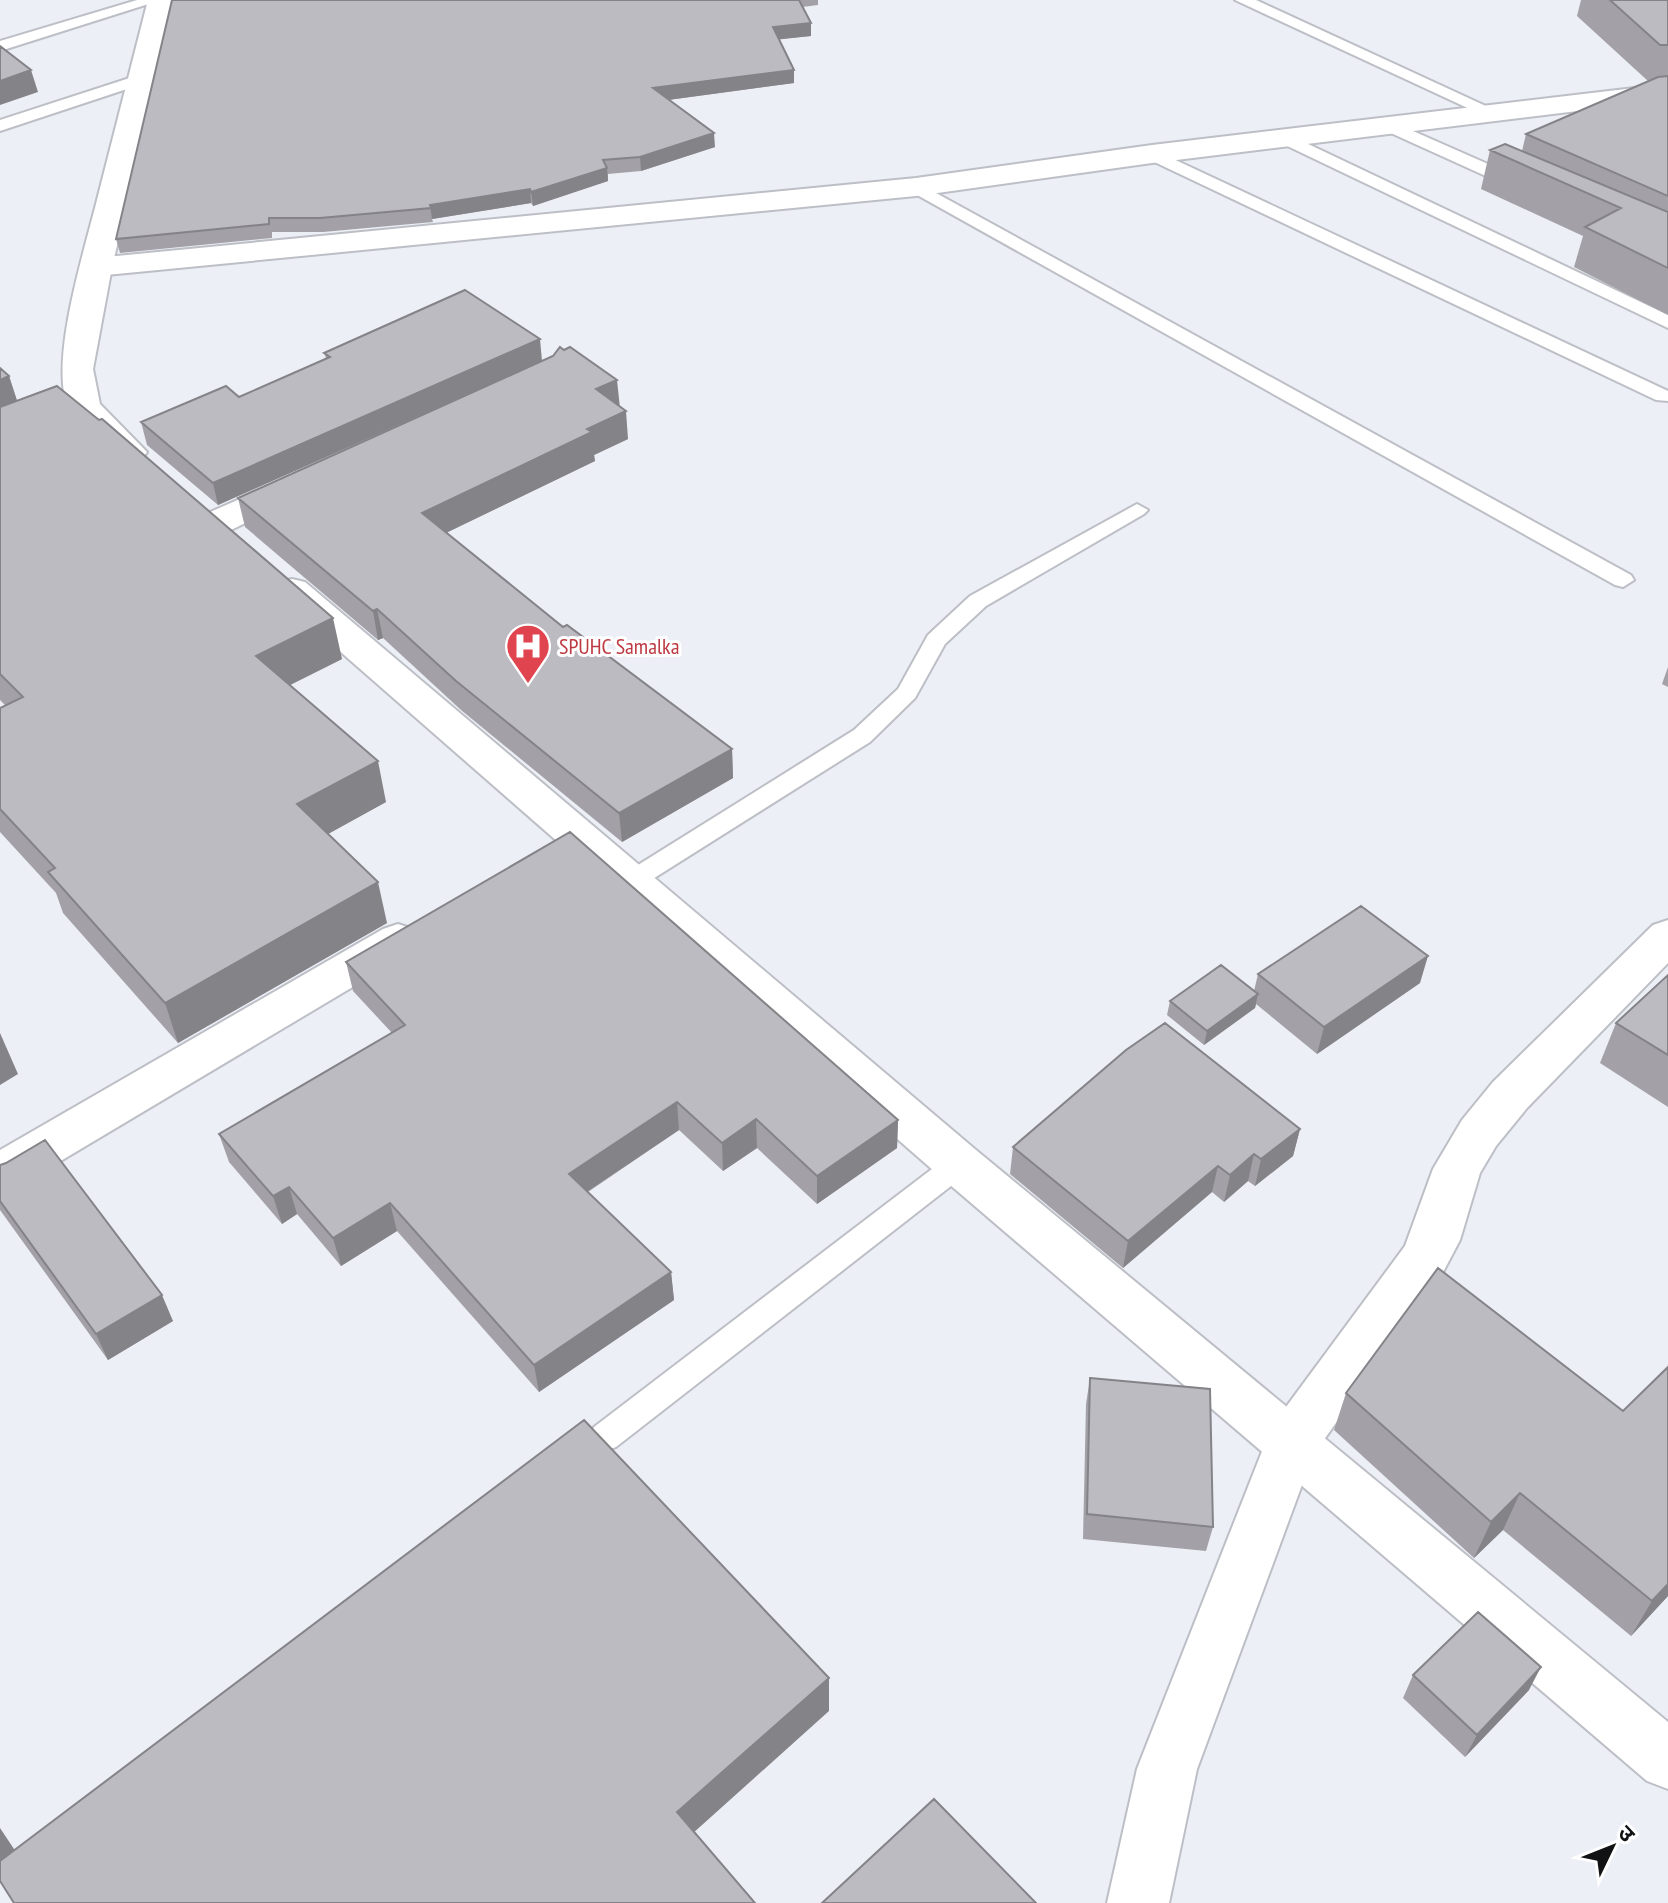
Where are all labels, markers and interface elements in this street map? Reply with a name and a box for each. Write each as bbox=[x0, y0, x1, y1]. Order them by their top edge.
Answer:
hospital icon: SPUHC Samalka bbox=[504, 622, 552, 685]
place label: SPUHC Samalka bbox=[559, 632, 679, 660]
north arrow bbox=[1572, 1807, 1652, 1887]
text: उ bbox=[1612, 1819, 1642, 1848]

